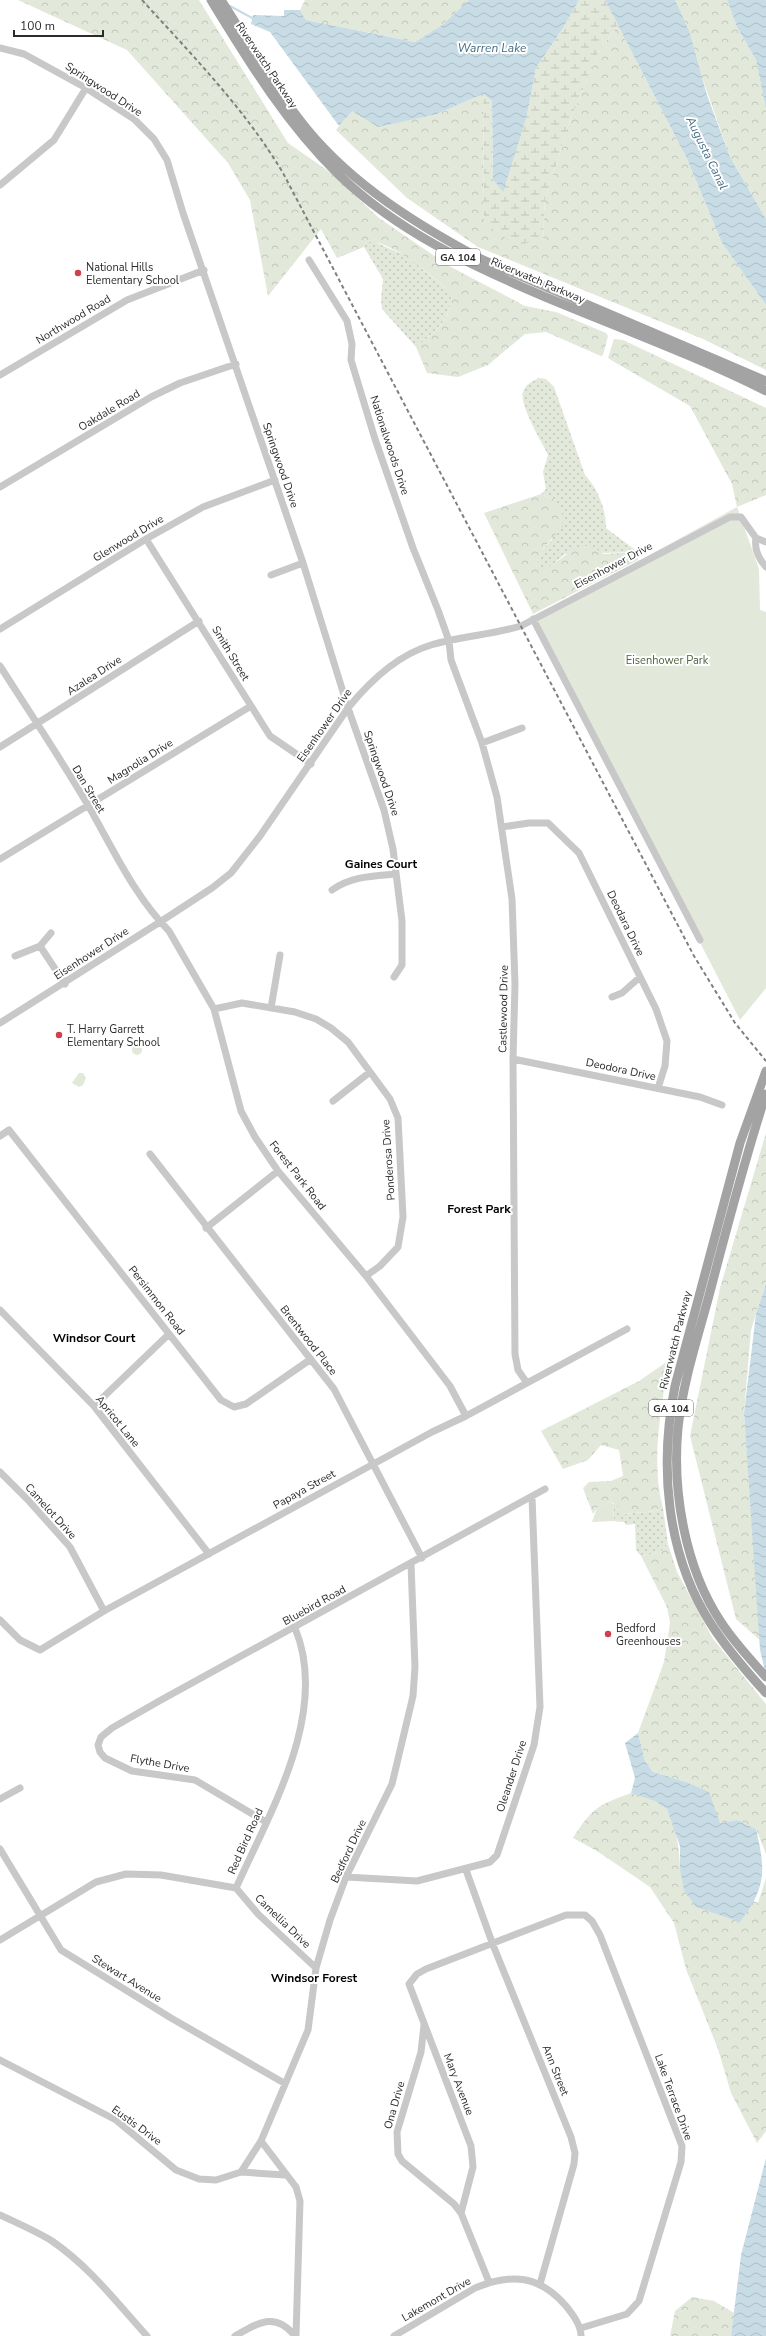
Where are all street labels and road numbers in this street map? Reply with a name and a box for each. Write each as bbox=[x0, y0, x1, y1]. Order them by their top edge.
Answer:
street label: Riverwatch Parkway bbox=[232, 19, 301, 112]
street label: Springwood Drive bbox=[62, 59, 145, 120]
road number: GA 104 bbox=[436, 249, 480, 265]
street label: Riverwatch Parkway bbox=[488, 254, 587, 307]
street label: Northwood Road bbox=[33, 291, 113, 348]
street label: Oakdale Road bbox=[76, 386, 143, 435]
street label: Nationalwoods Drive bbox=[366, 394, 413, 497]
street label: Springwood Drive bbox=[259, 421, 302, 510]
street label: Glenwood Drive bbox=[90, 511, 167, 565]
street label: Eisenhower Drive bbox=[572, 538, 655, 592]
street label: Smith Street bbox=[208, 623, 253, 684]
street label: Azalea Drive bbox=[64, 652, 125, 699]
street label: Eisenhower Drive bbox=[293, 685, 355, 765]
street label: Springwood Drive bbox=[360, 729, 403, 818]
street label: Magnolia Drive bbox=[105, 735, 176, 788]
street label: Dan Street bbox=[68, 763, 109, 816]
street label: Deodara Drive bbox=[603, 888, 648, 959]
street label: Eisenhower Drive bbox=[51, 923, 132, 983]
street label: Castlewood Drive bbox=[495, 965, 512, 1053]
street label: Deodora Drive bbox=[584, 1055, 657, 1084]
street label: Ponderosa Drive bbox=[378, 1119, 399, 1201]
street label: Forest Park Road bbox=[266, 1138, 329, 1213]
street label: Persimmon Road bbox=[125, 1263, 188, 1338]
street label: Riverwatch Parkway bbox=[656, 1289, 695, 1391]
street label: Brentwood Place bbox=[277, 1302, 341, 1378]
street label: Apricot Lane bbox=[92, 1392, 143, 1450]
road number: GA 104 bbox=[649, 1400, 693, 1416]
street label: Papaya Street bbox=[270, 1466, 338, 1513]
street label: Camelot Drive bbox=[22, 1480, 80, 1543]
street label: Bluebird Road bbox=[280, 1582, 349, 1629]
street label: Oleander Drive bbox=[493, 1738, 530, 1814]
street label: Flythe Drive bbox=[129, 1751, 191, 1776]
street label: Red Bird Road bbox=[224, 1806, 267, 1877]
street label: Bedford Drive bbox=[327, 1817, 370, 1885]
street label: Camellia Drive bbox=[251, 1891, 314, 1952]
street label: Stewart Avenue bbox=[89, 1951, 165, 2006]
street label: Ann Street bbox=[539, 2043, 573, 2098]
street label: Mary Avenue bbox=[440, 2051, 477, 2118]
street label: Lake Terrace Drive bbox=[651, 2052, 696, 2143]
street label: Ona Drive bbox=[380, 2079, 409, 2131]
street label: Eustis Drive bbox=[109, 2102, 165, 2149]
street label: Lakemont Drive bbox=[399, 2273, 474, 2325]

